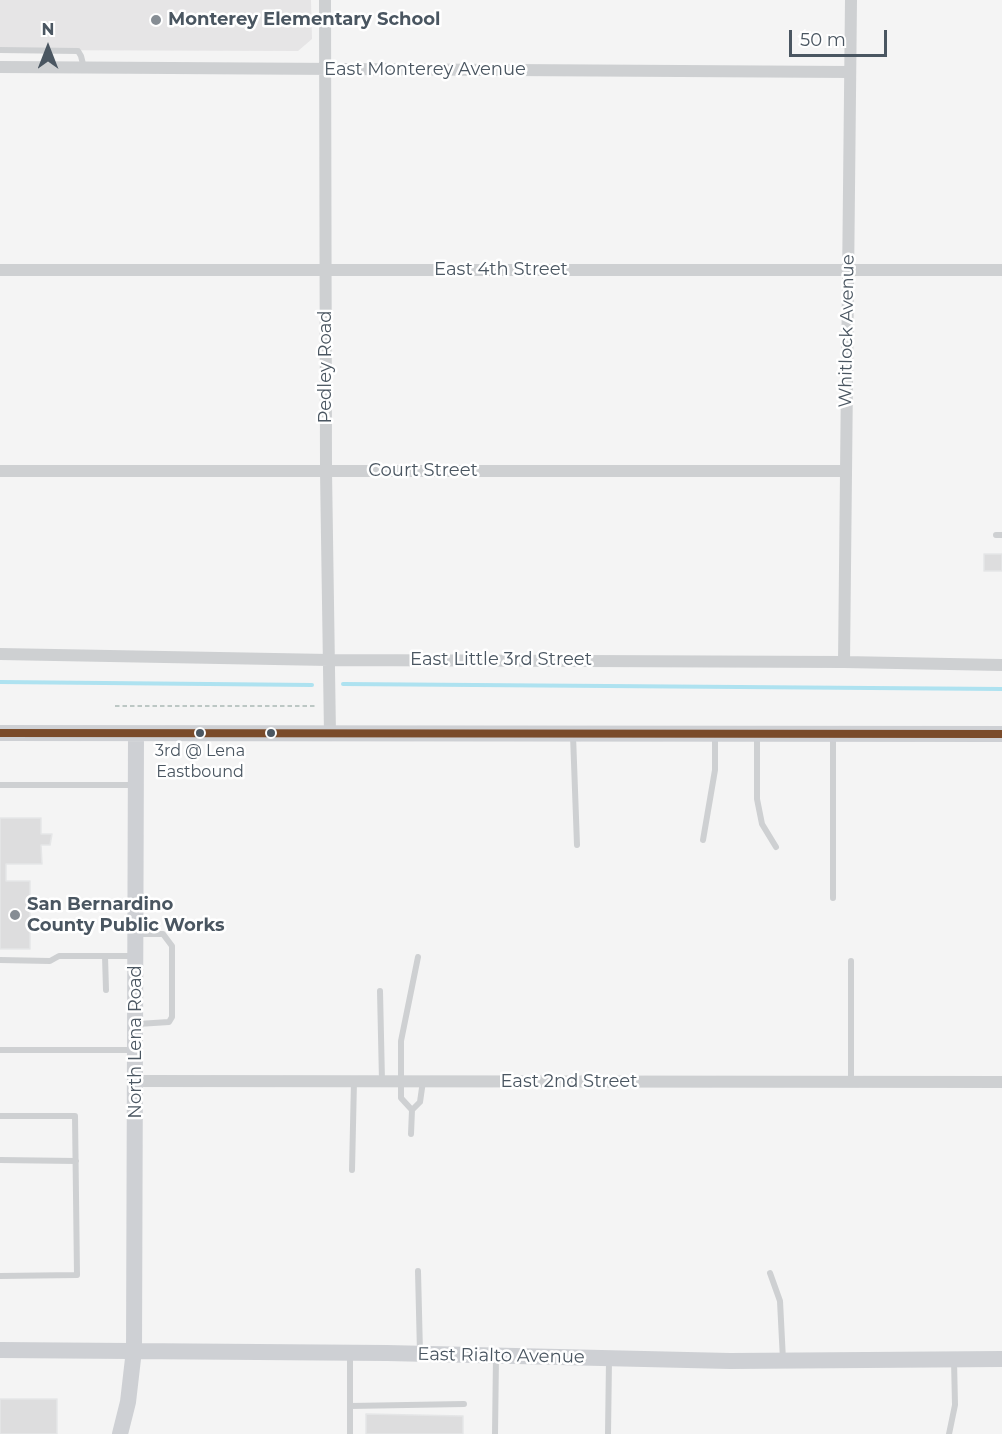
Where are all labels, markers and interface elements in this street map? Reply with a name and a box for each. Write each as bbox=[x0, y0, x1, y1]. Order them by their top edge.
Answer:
place label: Monterey Elementary School bbox=[168, 9, 441, 31]
marker: Monterey Elementary School bbox=[149, 13, 163, 27]
north arrow bbox=[18, 18, 78, 78]
scale bar bbox=[792, 18, 890, 56]
text: N bbox=[42, 20, 54, 39]
text: 50 m bbox=[800, 29, 846, 51]
street label: East Monterey Avenue bbox=[324, 59, 526, 81]
street label: Whitlock Avenue bbox=[835, 254, 859, 408]
street label: East 4th Street bbox=[434, 259, 568, 281]
street label: Pedley Road bbox=[315, 311, 337, 423]
street label: Court Street bbox=[368, 460, 478, 482]
street label: East Little 3rd Street bbox=[410, 649, 592, 671]
marker: 3rd @ Lena Eastbound bbox=[194, 727, 206, 739]
unlabelled marker bbox=[265, 727, 277, 739]
place label: 3rd @ Lena Eastbound bbox=[155, 741, 245, 779]
place label: San Bernardino County Public Works bbox=[27, 894, 225, 936]
marker: San Bernardino County Public Works bbox=[8, 908, 22, 922]
street label: North Lena Road bbox=[125, 965, 147, 1119]
street label: East 2nd Street bbox=[500, 1071, 638, 1093]
street label: East Rialto Avenue bbox=[417, 1344, 585, 1368]

